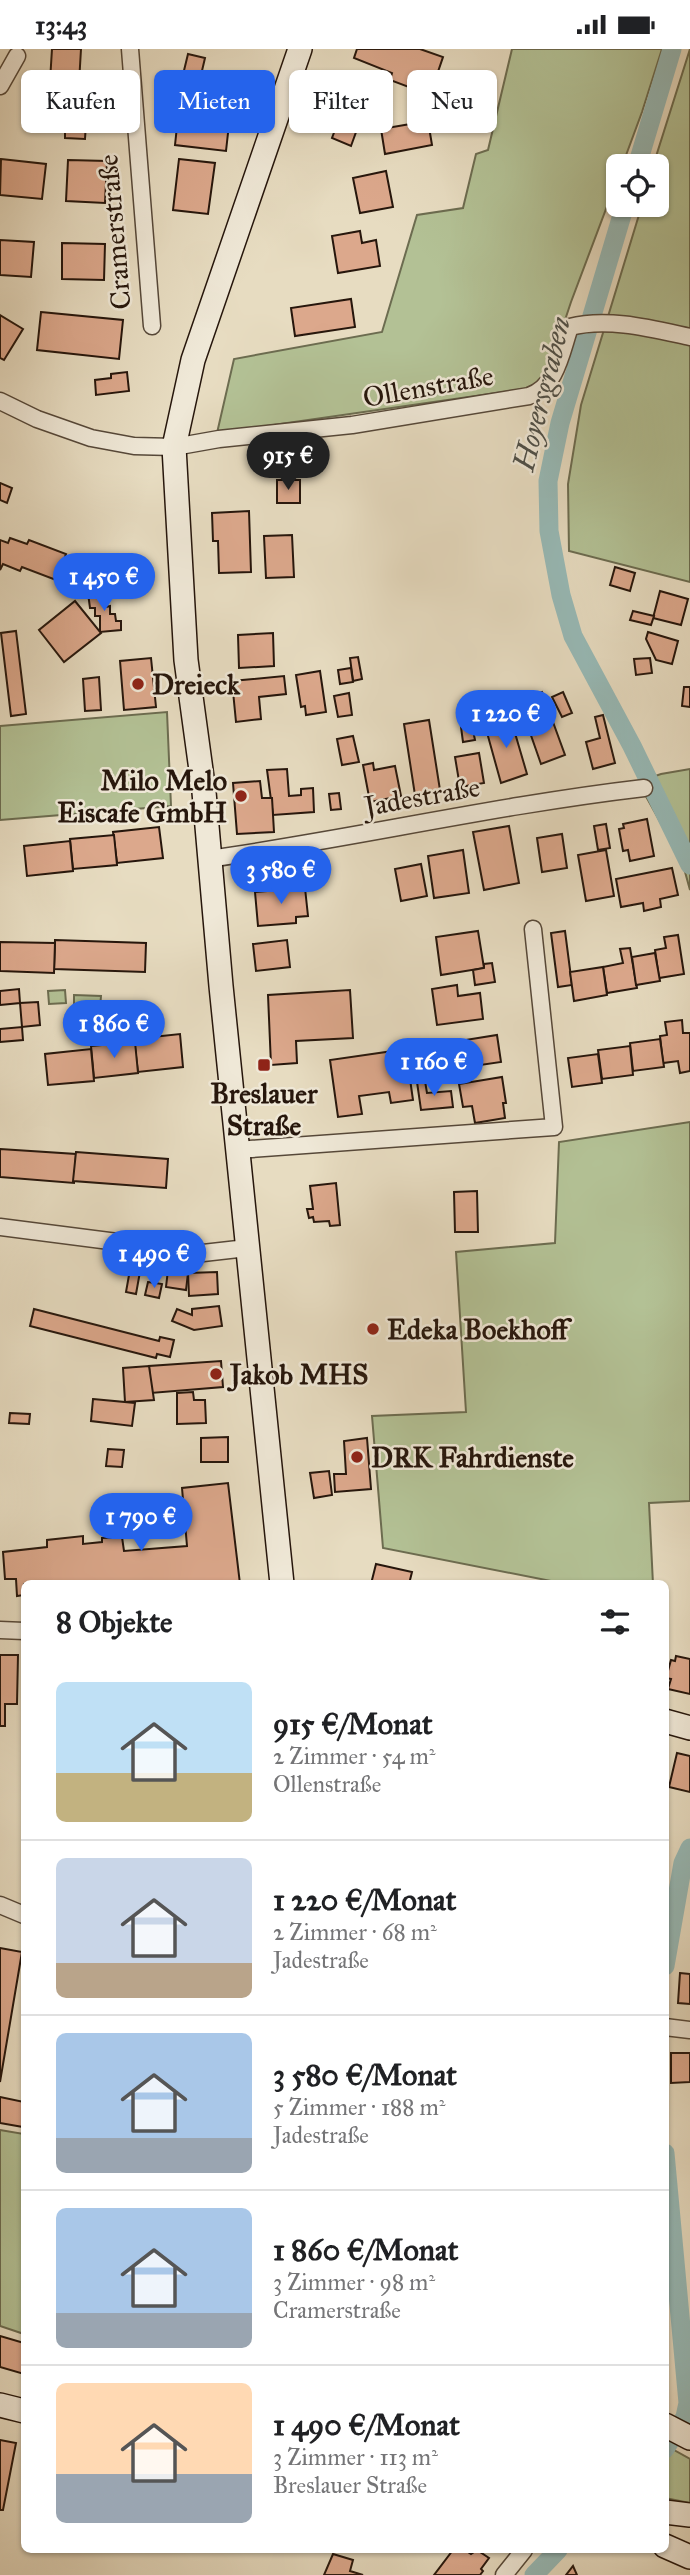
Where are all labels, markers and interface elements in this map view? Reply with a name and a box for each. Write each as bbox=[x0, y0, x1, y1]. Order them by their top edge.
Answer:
text: 13:43 bbox=[35, 9, 87, 41]
chip: Kaufen bbox=[21, 70, 140, 133]
chip: Mieten bbox=[154, 70, 275, 133]
chip: Filter bbox=[289, 70, 393, 133]
chip: Neu bbox=[407, 70, 497, 133]
street label: Cramerstraße bbox=[90, 153, 139, 311]
map controls bbox=[606, 154, 669, 217]
button: locate bbox=[606, 154, 669, 217]
water label: Hoyersgraben bbox=[505, 313, 579, 476]
street label: Ollenstraße bbox=[360, 358, 496, 415]
pin: 915 € bbox=[239, 433, 337, 492]
text: 915 € bbox=[263, 441, 313, 469]
pin: 1 450 € bbox=[39, 553, 169, 613]
text: 1 450 € bbox=[69, 562, 139, 590]
place label: Dreieck bbox=[152, 667, 241, 702]
marker: Dreieck bbox=[130, 676, 146, 692]
pin: 1 220 € bbox=[441, 691, 571, 750]
text: 1 220 € bbox=[472, 699, 540, 727]
place label: Milo Melo Eiscafe GmbH bbox=[57, 763, 227, 830]
street label: Jadestraße bbox=[359, 769, 483, 824]
marker: Milo Melo Eiscafe GmbH bbox=[233, 788, 249, 804]
pin: 3 580 € bbox=[216, 847, 346, 906]
text: 3 580 € bbox=[246, 855, 316, 883]
pin: 1 860 € bbox=[49, 1000, 179, 1060]
text: 1 860 € bbox=[79, 1009, 149, 1037]
pin: 1 160 € bbox=[369, 1039, 499, 1098]
text: 1 160 € bbox=[400, 1047, 468, 1075]
marker: Breslauer Straße bbox=[256, 1057, 272, 1073]
place label: Breslauer Straße bbox=[210, 1076, 318, 1143]
pin: 1 490 € bbox=[89, 1231, 219, 1290]
text: 1 490 € bbox=[118, 1239, 190, 1267]
place label: Edeka Boekhoff bbox=[387, 1312, 573, 1347]
marker: Edeka Boekhoff bbox=[365, 1321, 381, 1337]
place label: Jakob MHS bbox=[226, 1357, 368, 1392]
marker: Jakob MHS bbox=[208, 1366, 224, 1382]
place label: DRK Fahrdienste bbox=[371, 1440, 574, 1475]
marker: DRK Fahrdienste bbox=[349, 1449, 365, 1465]
pin: 1 790 € bbox=[76, 1493, 206, 1553]
text: 1 790 € bbox=[106, 1502, 176, 1530]
icon: filters bbox=[596, 1603, 634, 1641]
text: 8 Objekte bbox=[56, 1604, 173, 1640]
text: 915 €/Monat bbox=[273, 1706, 433, 1742]
icon: home bbox=[112, 1710, 196, 1794]
text: 2 Zimmer · 54 m² bbox=[273, 1742, 436, 1770]
text: Ollenstraße bbox=[273, 1770, 381, 1798]
text: 1 220 €/Monat bbox=[273, 1882, 456, 1918]
icon: home bbox=[112, 1886, 196, 1970]
text: 2 Zimmer · 68 m² bbox=[273, 1918, 437, 1946]
text: Jadestraße bbox=[273, 1946, 369, 1974]
text: 3 580 €/Monat bbox=[273, 2057, 457, 2093]
icon: home bbox=[112, 2061, 196, 2145]
text: 5 Zimmer · 188 m² bbox=[273, 2093, 446, 2121]
text: Jadestraße bbox=[273, 2121, 369, 2149]
text: 1 860 €/Monat bbox=[273, 2232, 458, 2268]
icon: home bbox=[112, 2236, 196, 2320]
text: 3 Zimmer · 98 m² bbox=[273, 2268, 435, 2296]
text: Cramerstraße bbox=[273, 2296, 401, 2324]
text: 1 490 €/Monat bbox=[273, 2407, 460, 2443]
icon: home bbox=[112, 2411, 196, 2495]
text: 3 Zimmer · 113 m² bbox=[273, 2443, 438, 2471]
text: Breslauer Straße bbox=[273, 2471, 427, 2499]

